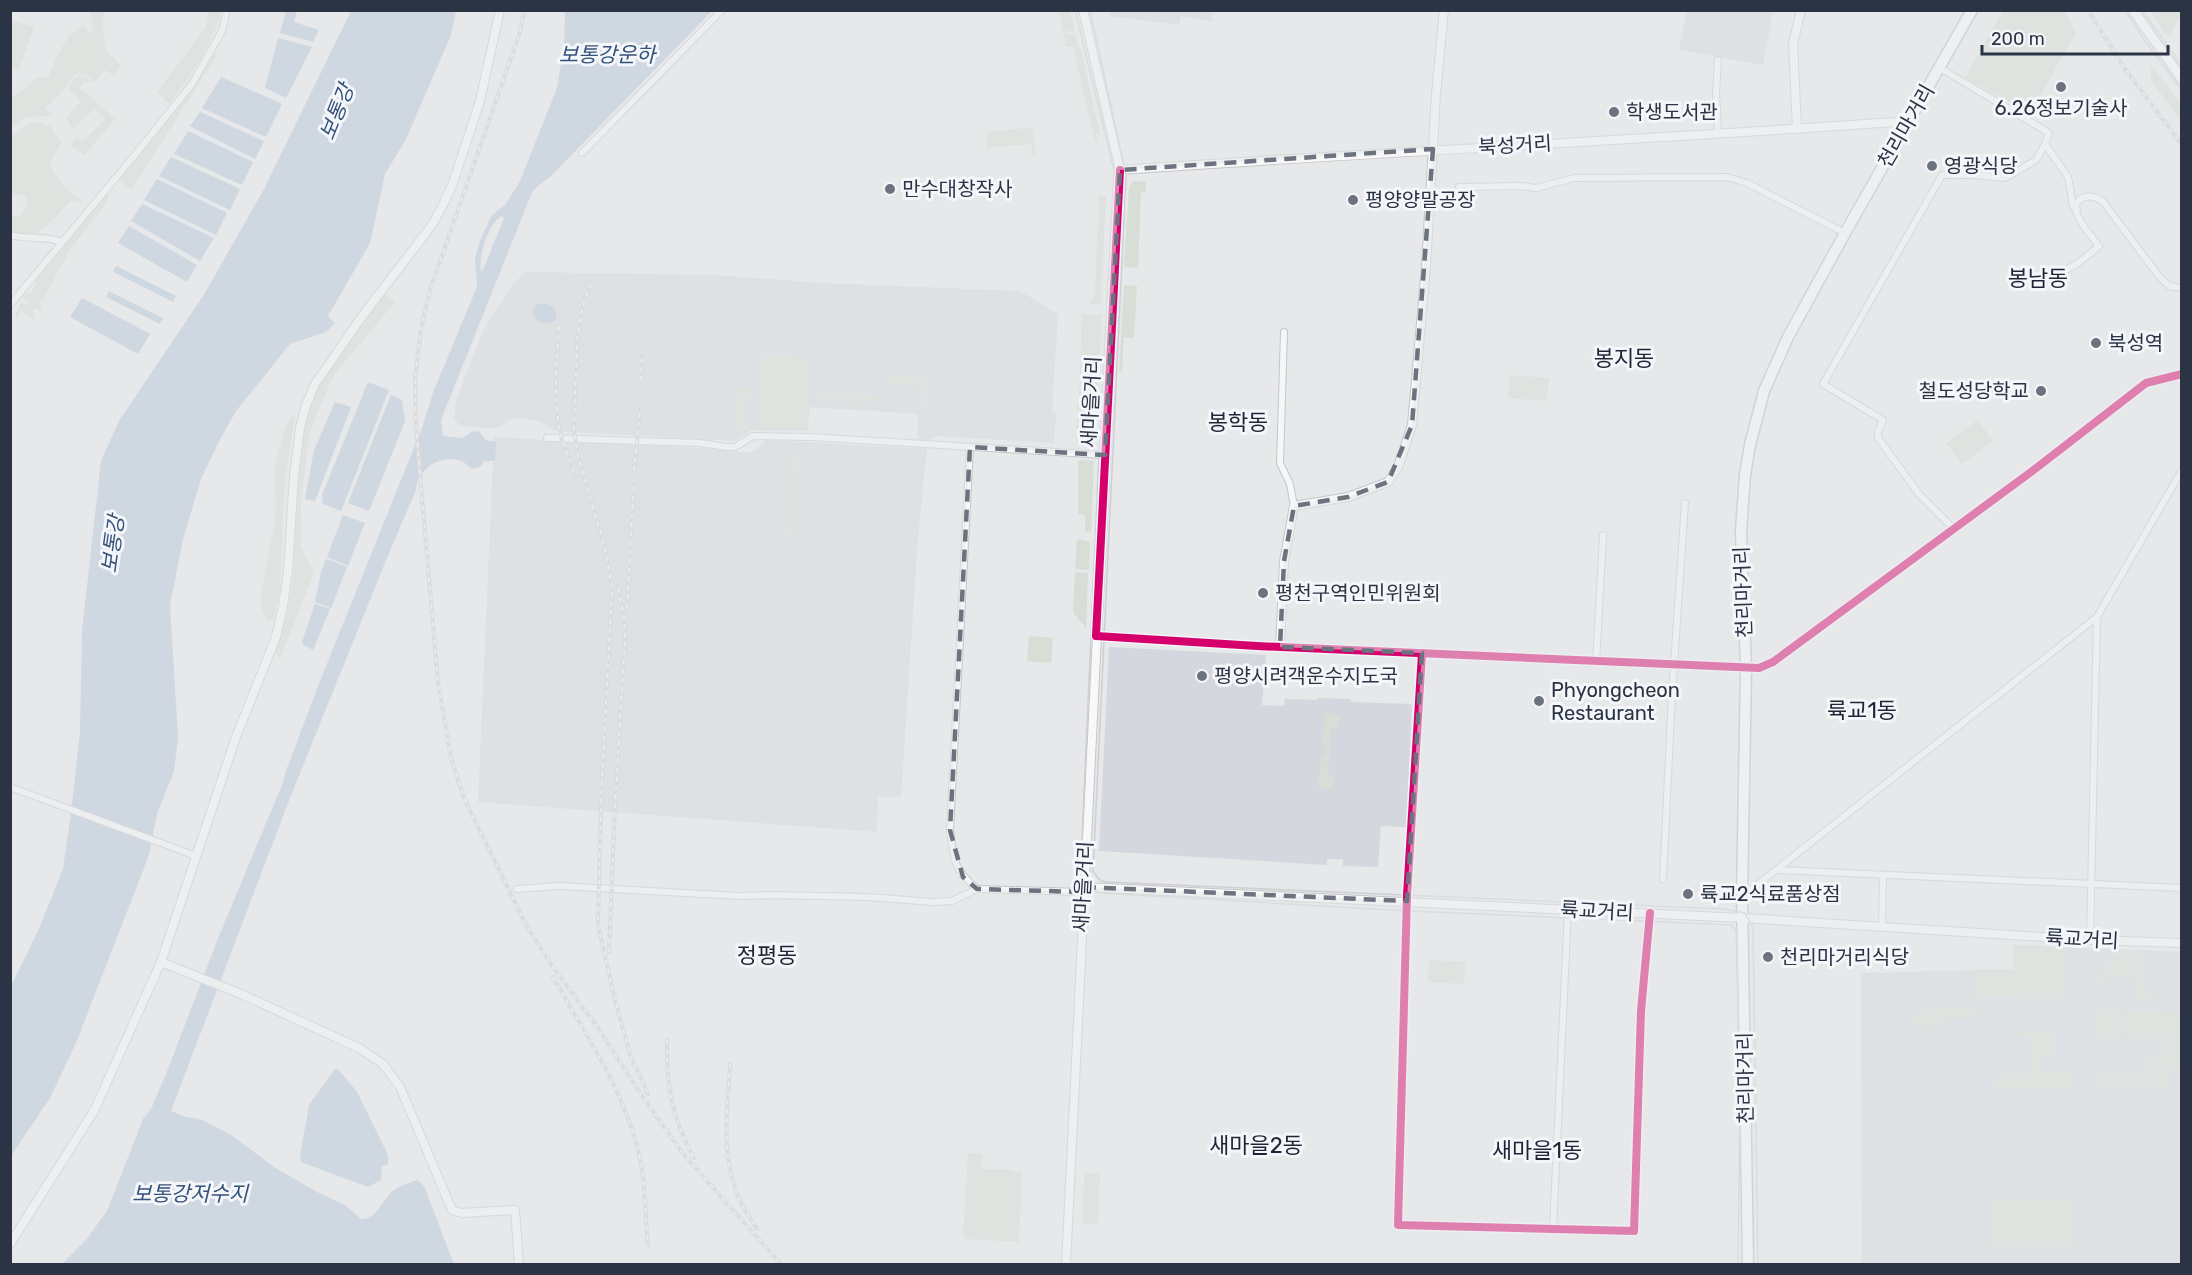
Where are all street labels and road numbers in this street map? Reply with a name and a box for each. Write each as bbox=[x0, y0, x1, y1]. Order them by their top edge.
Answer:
street label: 천리마거리 bbox=[1873, 80, 1939, 172]
street label: 북성거리 bbox=[1478, 131, 1552, 159]
street label: 새마을거리 bbox=[1077, 355, 1105, 449]
street label: 천리마거리 bbox=[1729, 546, 1757, 638]
street label: 새마을거리 bbox=[1069, 840, 1097, 934]
street label: 륙교거리 bbox=[1560, 897, 1634, 925]
street label: 륙교거리 bbox=[2045, 925, 2119, 953]
street label: 천리마거리 bbox=[1732, 1032, 1758, 1124]

